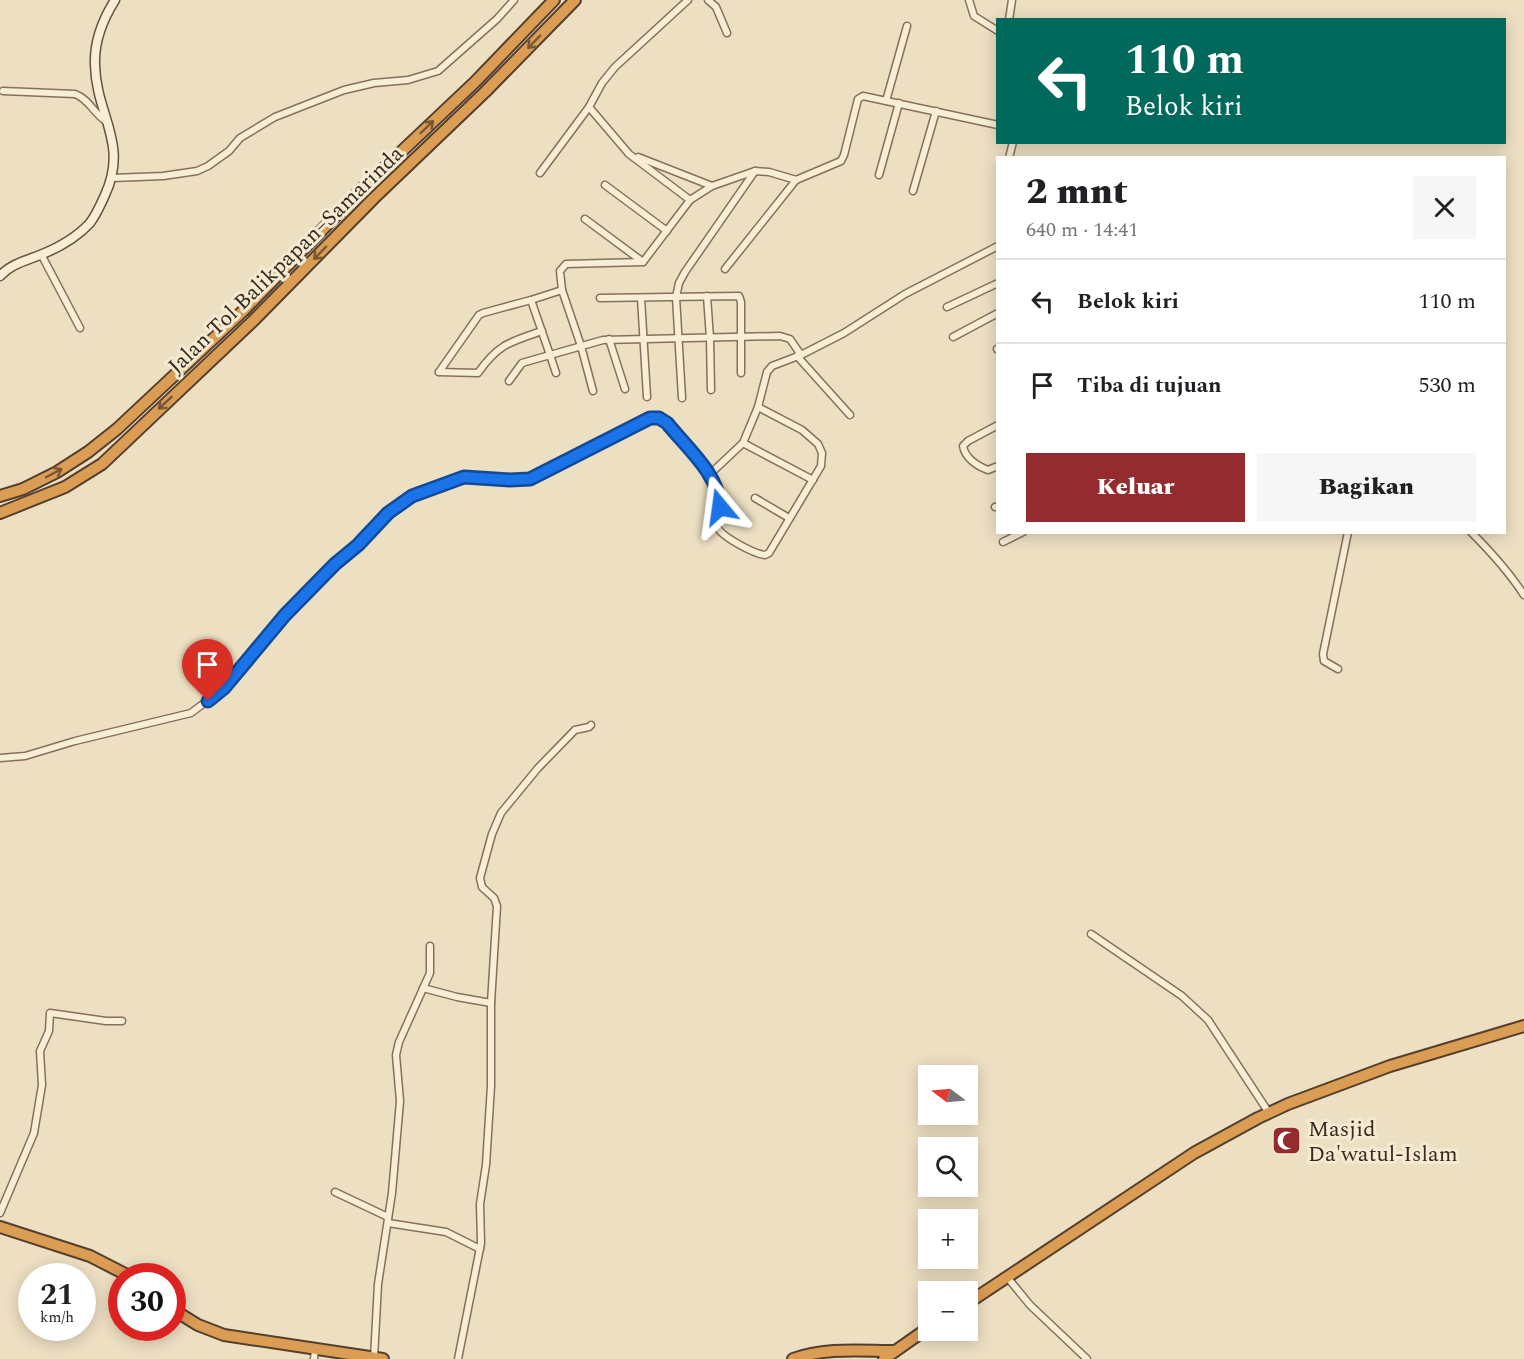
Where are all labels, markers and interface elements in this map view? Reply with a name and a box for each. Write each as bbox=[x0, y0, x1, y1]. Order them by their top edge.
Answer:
text: 110 m bbox=[1125, 29, 1244, 92]
one-way arrow bbox=[526, 34, 541, 49]
icon: left bbox=[1026, 42, 1104, 120]
text: Belok kiri bbox=[1125, 86, 1243, 128]
one-way arrow bbox=[419, 120, 434, 135]
street label: Jalan Tol Balikpapan–Samarinda bbox=[161, 138, 412, 382]
text: 2 mnt bbox=[1026, 165, 1128, 220]
button: close bbox=[1413, 176, 1476, 239]
text: 640 m · 14:41 bbox=[1026, 215, 1138, 245]
one-way arrow bbox=[313, 245, 328, 260]
icon: left bbox=[1026, 285, 1059, 318]
text: Belok kiri bbox=[1077, 285, 1179, 318]
text: 110 m bbox=[1419, 285, 1476, 318]
icon: arrive bbox=[1026, 369, 1059, 402]
text: Tiba di tujuan bbox=[1077, 369, 1222, 402]
text: 530 m bbox=[1419, 369, 1476, 402]
one-way arrow bbox=[158, 395, 173, 409]
button: Keluar bbox=[1026, 453, 1245, 522]
button: Bagikan bbox=[1257, 453, 1476, 522]
one-way arrow bbox=[44, 467, 62, 478]
position arrow bbox=[688, 475, 752, 539]
pin bbox=[182, 639, 233, 701]
icon: arrive bbox=[191, 648, 224, 681]
north arrow bbox=[918, 1065, 978, 1125]
map controls bbox=[918, 1065, 978, 1341]
place label: Masjid Da'watul-Islam bbox=[1308, 1113, 1458, 1171]
mosque icon: Masjid Da'watul-Islam bbox=[1271, 1125, 1303, 1157]
button: search bbox=[918, 1137, 978, 1197]
button: + bbox=[918, 1209, 978, 1269]
speed limit sign: 30 bbox=[108, 1263, 186, 1341]
text: 21 bbox=[40, 1272, 74, 1318]
button: − bbox=[918, 1281, 978, 1341]
text: km/h bbox=[40, 1306, 74, 1329]

